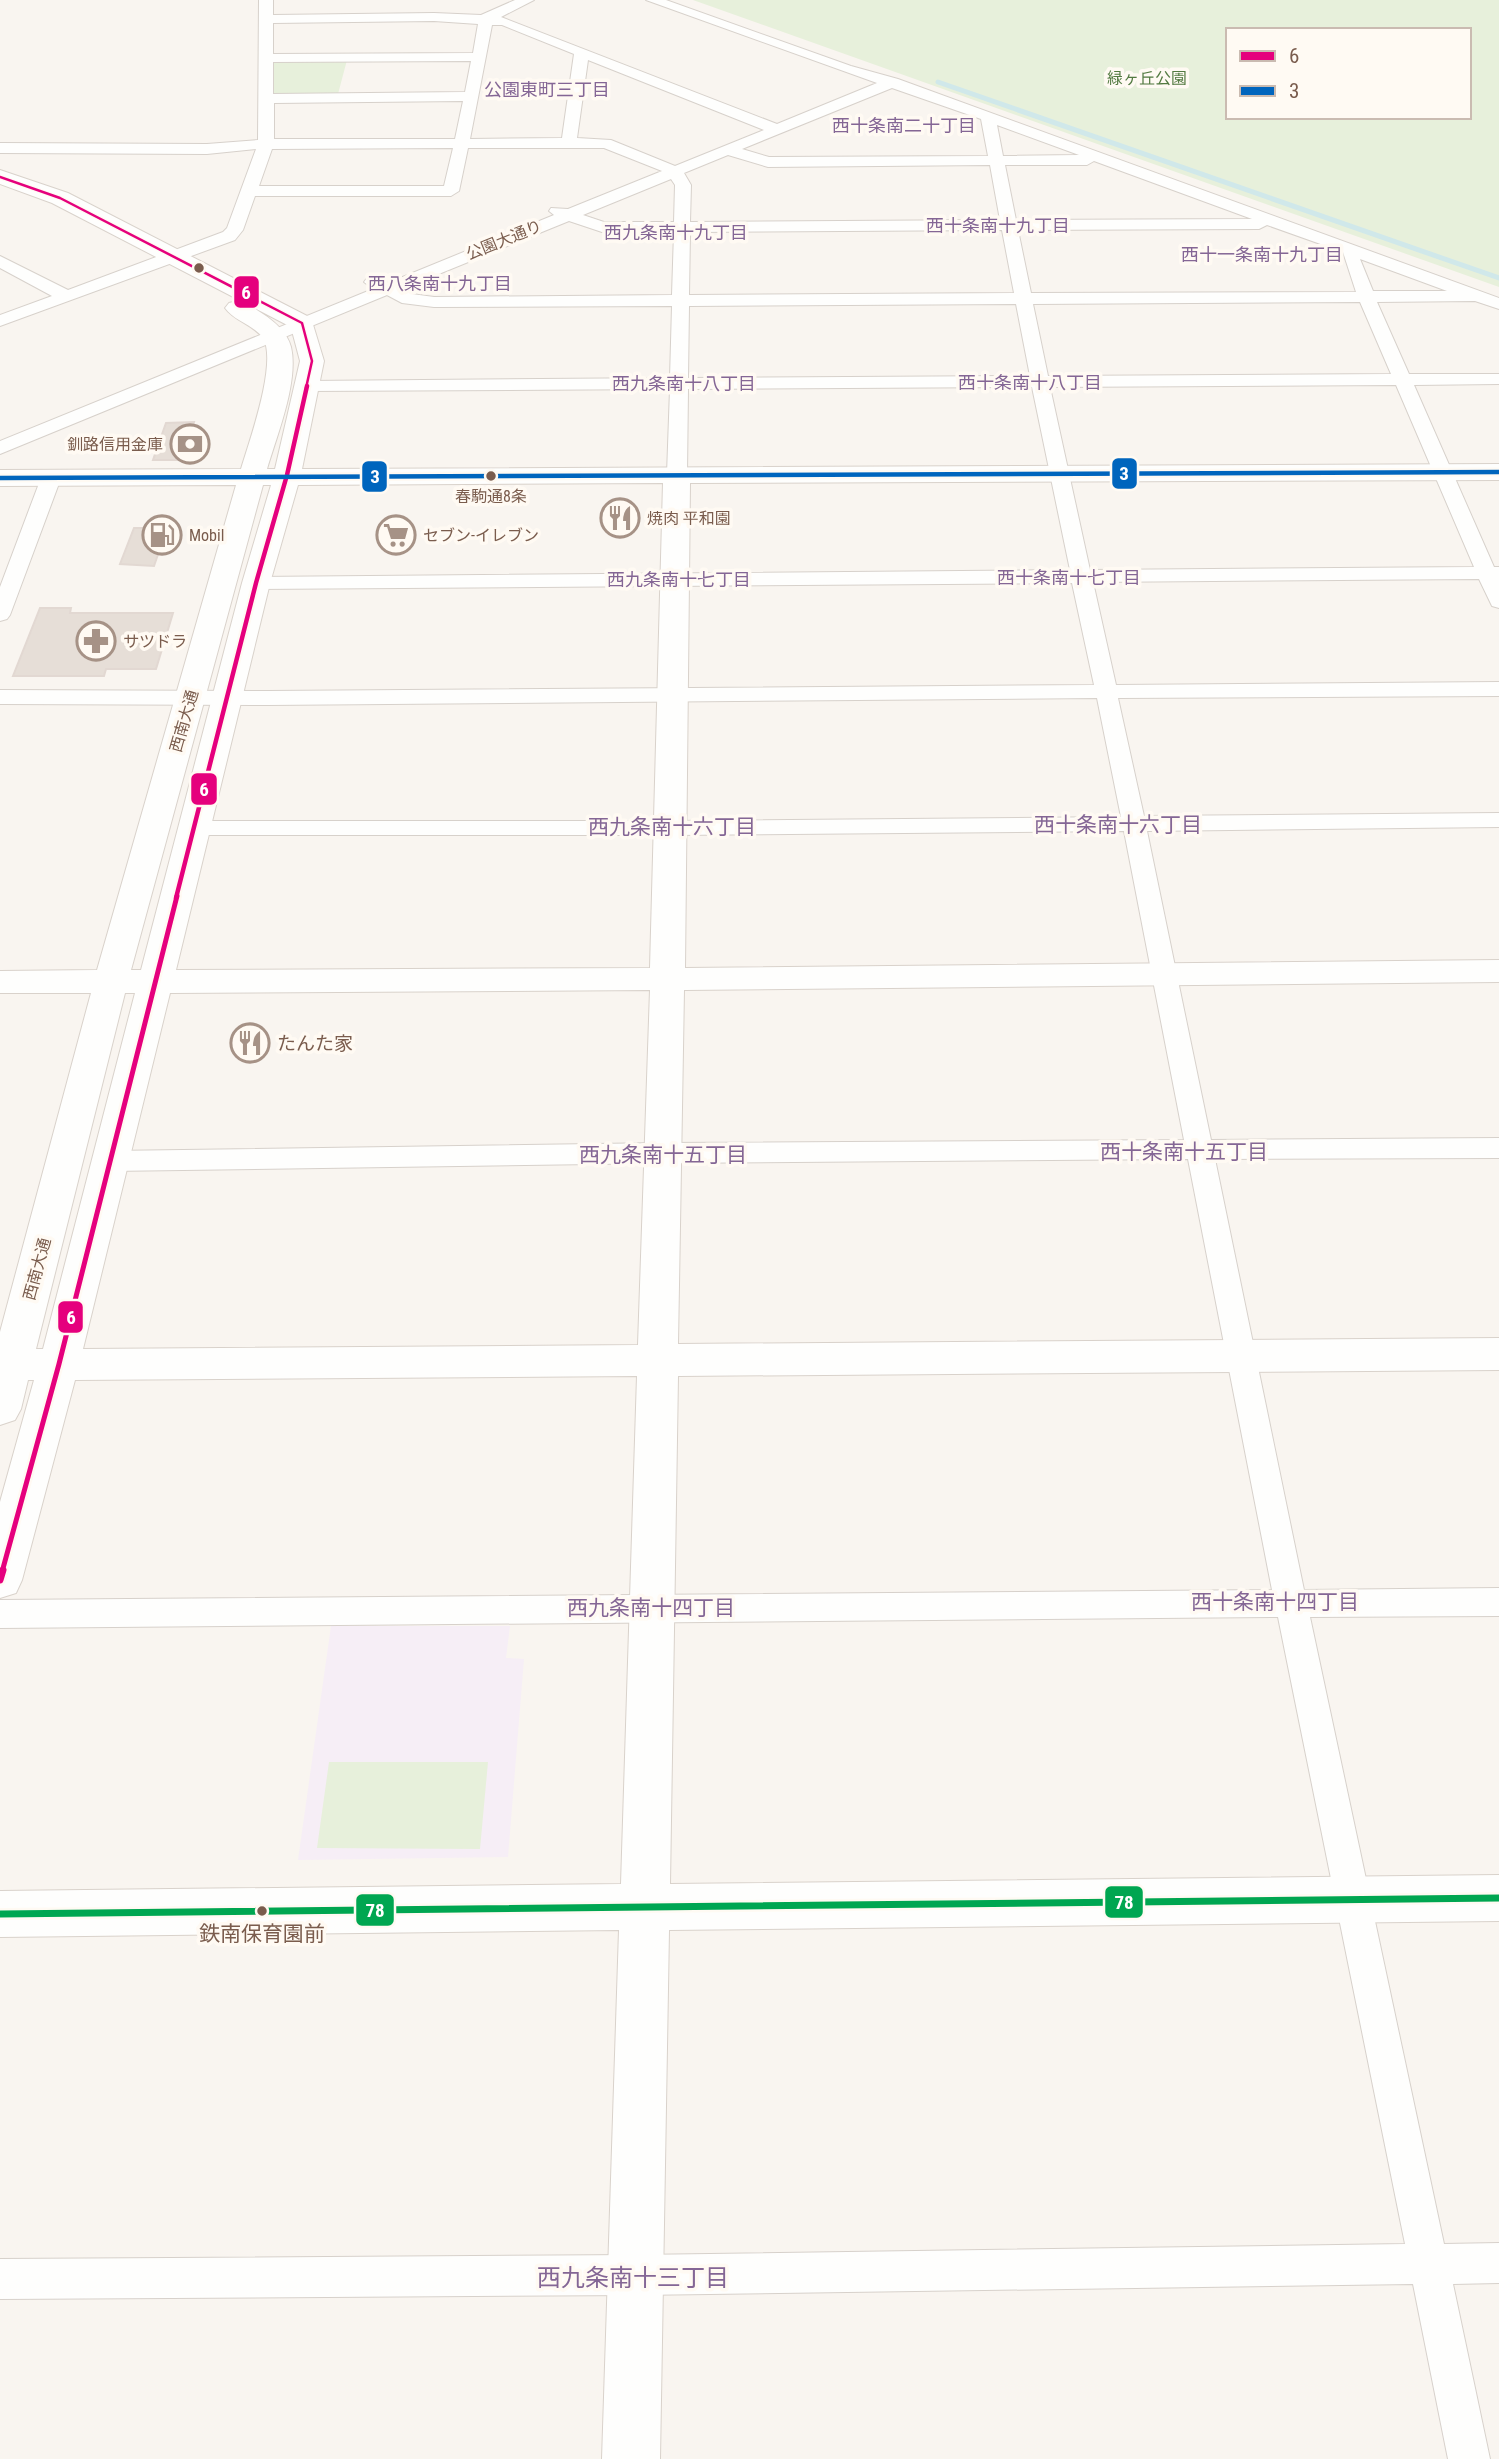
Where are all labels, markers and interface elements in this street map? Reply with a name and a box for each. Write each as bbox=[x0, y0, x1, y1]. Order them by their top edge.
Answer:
legend bbox=[1226, 28, 1471, 119]
text: 6 bbox=[1289, 44, 1299, 68]
park label: 緑ヶ丘公園 bbox=[1107, 69, 1187, 88]
district label: 公園東町三丁目 bbox=[484, 79, 610, 100]
text: 3 bbox=[1289, 79, 1299, 103]
district label: 西十条南二十丁目 bbox=[832, 115, 976, 136]
district label: 西十条南十九丁目 bbox=[926, 215, 1070, 236]
street label: 公園大通り bbox=[463, 216, 545, 264]
district label: 西九条南十九丁目 bbox=[604, 222, 748, 243]
district label: 西十一条南十九丁目 bbox=[1181, 244, 1343, 265]
unlabelled marker bbox=[192, 261, 206, 275]
district label: 西八条南十九丁目 bbox=[368, 273, 512, 294]
line badge: 6 bbox=[233, 275, 260, 309]
text: 6 bbox=[241, 281, 251, 304]
district label: 西十条南十八丁目 bbox=[958, 372, 1102, 393]
district label: 西九条南十八丁目 bbox=[612, 373, 756, 394]
bank icon: 釧路信用金庫 bbox=[169, 423, 211, 465]
place label: 釧路信用金庫 bbox=[67, 435, 163, 454]
line badge: 3 bbox=[1111, 457, 1138, 490]
line badge: 3 bbox=[361, 460, 388, 493]
text: 3 bbox=[1119, 462, 1129, 485]
text: 3 bbox=[370, 465, 380, 488]
marker: 春駒通8条 bbox=[484, 469, 498, 483]
place label: 春駒通8条 bbox=[455, 487, 527, 506]
restaurant icon: 焼肉 平和園 bbox=[599, 497, 641, 539]
place label: 焼肉 平和園 bbox=[647, 509, 731, 528]
fuel station icon: Mobil bbox=[141, 514, 183, 556]
supermarket icon: セブン-イレブン bbox=[375, 514, 417, 556]
place label: Mobil bbox=[189, 526, 224, 545]
place label: セブン-イレブン bbox=[423, 526, 539, 545]
district label: 西十条南十七丁目 bbox=[997, 567, 1141, 588]
district label: 西九条南十七丁目 bbox=[607, 569, 751, 590]
pharmacy icon: サツドラ bbox=[75, 620, 117, 662]
place label: サツドラ bbox=[123, 632, 187, 651]
street label: 西南大通 bbox=[166, 688, 202, 754]
line badge: 6 bbox=[190, 772, 218, 806]
text: 6 bbox=[199, 778, 209, 801]
district label: 西十条南十六丁目 bbox=[1034, 813, 1202, 837]
district label: 西九条南十六丁目 bbox=[588, 815, 756, 839]
restaurant icon: たんた家 bbox=[229, 1022, 271, 1064]
place label: たんた家 bbox=[277, 1032, 353, 1055]
district label: 西十条南十五丁目 bbox=[1100, 1140, 1268, 1164]
district label: 西九条南十五丁目 bbox=[579, 1143, 747, 1167]
street label: 西南大通 bbox=[20, 1236, 54, 1302]
line badge: 6 bbox=[57, 1300, 84, 1334]
text: 6 bbox=[66, 1306, 76, 1329]
district label: 西十条南十四丁目 bbox=[1191, 1590, 1359, 1614]
district label: 西九条南十四丁目 bbox=[567, 1596, 735, 1620]
line badge: 78 bbox=[1104, 1885, 1144, 1919]
text: 78 bbox=[1114, 1891, 1134, 1914]
line badge: 78 bbox=[355, 1893, 395, 1927]
text: 78 bbox=[365, 1899, 385, 1922]
marker: 鉄南保育園前 bbox=[255, 1904, 269, 1918]
place label: 鉄南保育園前 bbox=[199, 1922, 325, 1946]
district label: 西九条南十三丁目 bbox=[537, 2264, 729, 2292]

